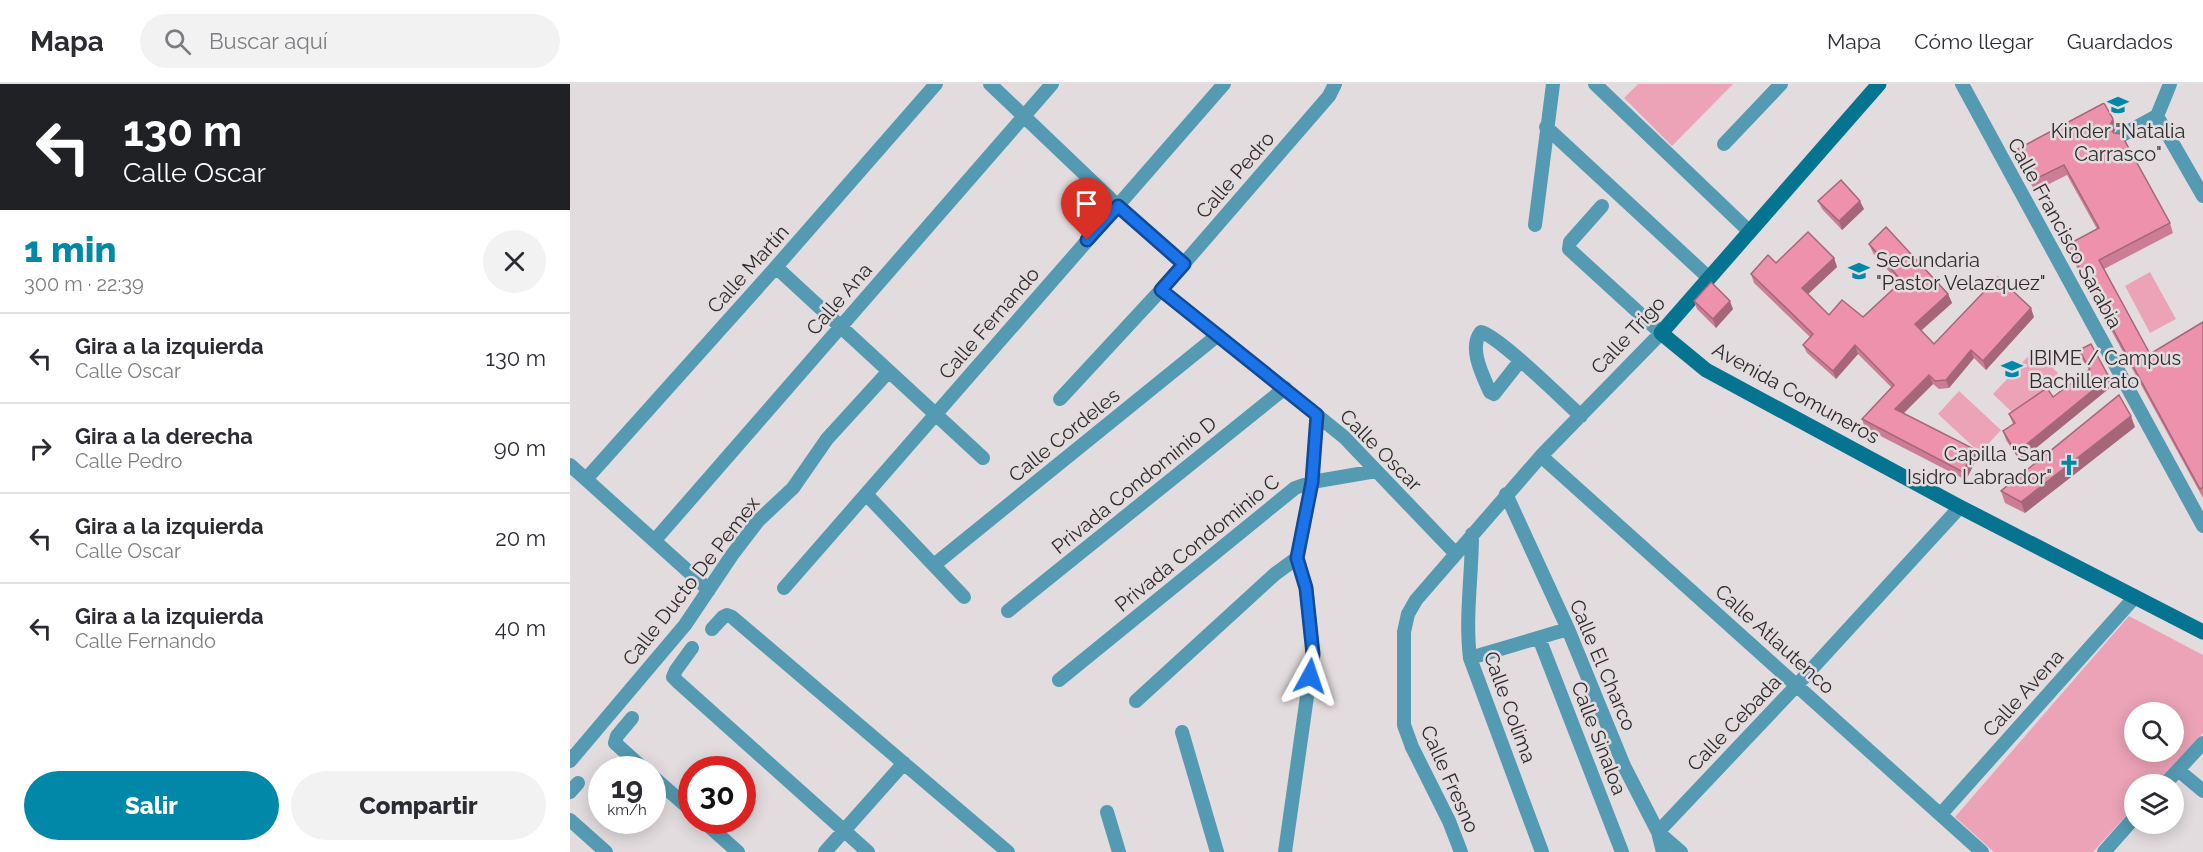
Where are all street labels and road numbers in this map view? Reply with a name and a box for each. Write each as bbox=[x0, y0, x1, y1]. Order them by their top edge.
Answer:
street label: Calle Pedro bbox=[1191, 127, 1279, 223]
street label: Calle Francisco Sarabia bbox=[2003, 133, 2127, 333]
street label: Calle Martín bbox=[702, 220, 794, 318]
street label: Calle Ana bbox=[801, 258, 877, 340]
street label: Calle Fernando bbox=[934, 262, 1044, 384]
street label: Calle Trigo bbox=[1586, 291, 1670, 379]
street label: Avenida Comuneros bbox=[1708, 337, 1884, 449]
street label: Calle Cordeles bbox=[1004, 383, 1124, 487]
street label: Calle Oscar bbox=[1335, 404, 1427, 496]
street label: Privada Condominio D bbox=[1047, 411, 1221, 559]
street label: Privada Condominio C bbox=[1110, 469, 1284, 617]
street label: Calle Ducto De Pemex bbox=[618, 492, 764, 670]
street label: Calle Atlautenco bbox=[1710, 579, 1840, 699]
street label: Calle El Charco bbox=[1565, 596, 1641, 734]
street label: Calle Avena bbox=[1978, 644, 2068, 742]
street label: Calle Colima bbox=[1479, 648, 1541, 766]
street label: Calle Cebada bbox=[1682, 670, 1786, 776]
street label: Calle Sinaloa bbox=[1566, 678, 1632, 798]
street label: Calle Fresno bbox=[1416, 722, 1484, 837]

